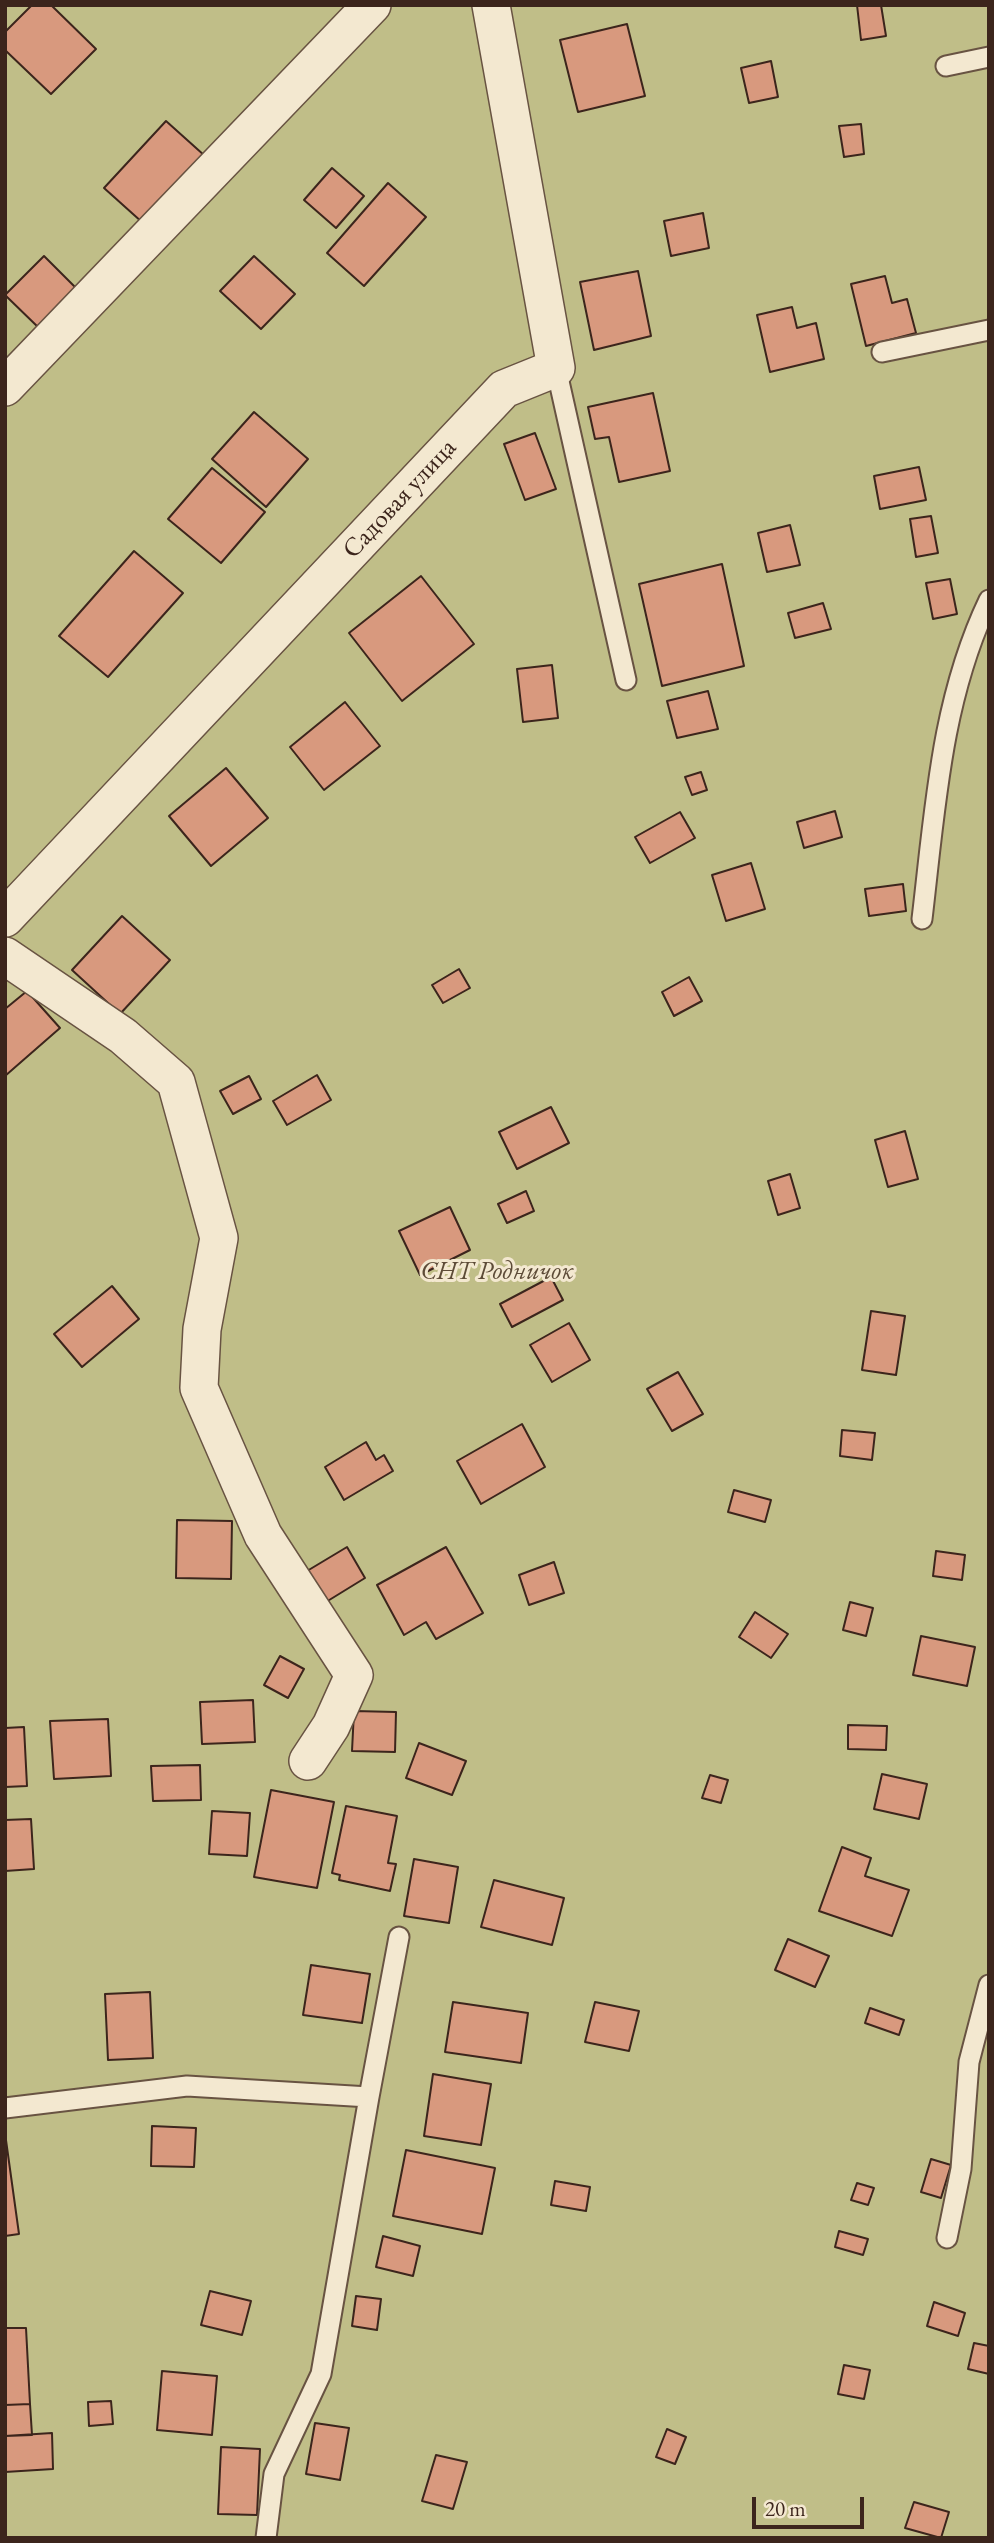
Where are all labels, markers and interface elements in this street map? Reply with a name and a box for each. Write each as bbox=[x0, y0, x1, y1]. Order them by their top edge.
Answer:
street label: Садовая улица bbox=[337, 433, 463, 565]
park label: СНТ Родничок bbox=[420, 1256, 574, 1288]
scale bar bbox=[756, 2484, 868, 2528]
text: 20 m bbox=[765, 2495, 806, 2522]

